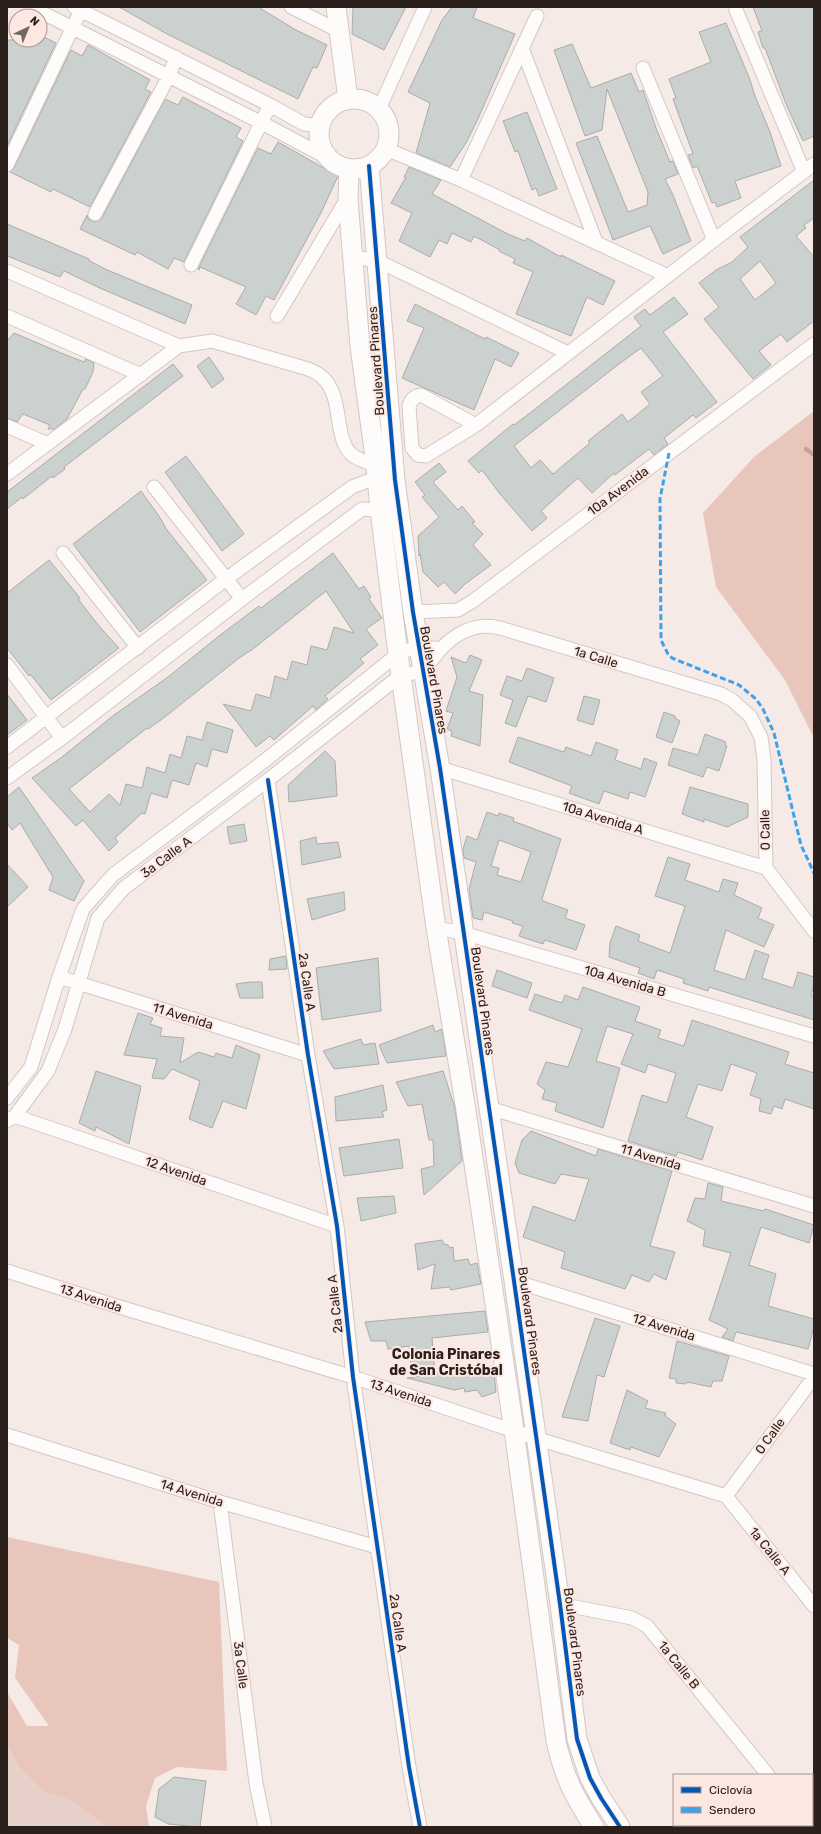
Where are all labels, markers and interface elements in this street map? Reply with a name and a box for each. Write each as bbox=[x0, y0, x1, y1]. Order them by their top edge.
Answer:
north arrow bbox=[8, 8, 48, 48]
text: N bbox=[27, 14, 42, 29]
street label: Boulevard Pinares bbox=[365, 306, 387, 416]
street label: 10a Avenida bbox=[585, 463, 651, 519]
street label: Boulevard Pinares bbox=[417, 625, 451, 735]
street label: 1a Calle bbox=[572, 643, 620, 671]
street label: 10a Avenida A bbox=[561, 799, 646, 838]
street label: 0 Calle bbox=[757, 809, 773, 851]
street label: 3a Calle A bbox=[138, 833, 194, 881]
street label: Boulevard Pinares bbox=[468, 946, 498, 1057]
street label: 2a Calle A bbox=[295, 952, 319, 1013]
street label: 10a Avenida B bbox=[582, 962, 668, 1000]
street label: 11 Avenida bbox=[151, 1000, 215, 1032]
street label: 11 Avenida bbox=[619, 1141, 683, 1173]
street label: 12 Avenida bbox=[143, 1153, 209, 1189]
street label: Boulevard Pinares bbox=[515, 1266, 545, 1377]
street label: 2a Calle A bbox=[324, 1274, 346, 1334]
street label: 13 Avenida bbox=[58, 1281, 124, 1315]
street label: 12 Avenida bbox=[631, 1310, 697, 1344]
district label: Colonia Pinares de San Cristóbal bbox=[389, 1346, 503, 1379]
street label: 13 Avenida bbox=[368, 1376, 434, 1410]
street label: 0 Calle bbox=[752, 1415, 788, 1457]
street label: 14 Avenida bbox=[159, 1476, 225, 1510]
street label: 1a Calle A bbox=[746, 1524, 794, 1578]
street label: Boulevard Pinares bbox=[561, 1587, 589, 1698]
street label: 2a Calle A bbox=[386, 1593, 410, 1654]
street label: 1a Calle B bbox=[655, 1638, 703, 1692]
street label: 3a Calle bbox=[231, 1640, 251, 1690]
legend bbox=[673, 1774, 813, 1826]
text: Ciclovía bbox=[709, 1783, 752, 1797]
text: Sendero bbox=[709, 1803, 756, 1817]

